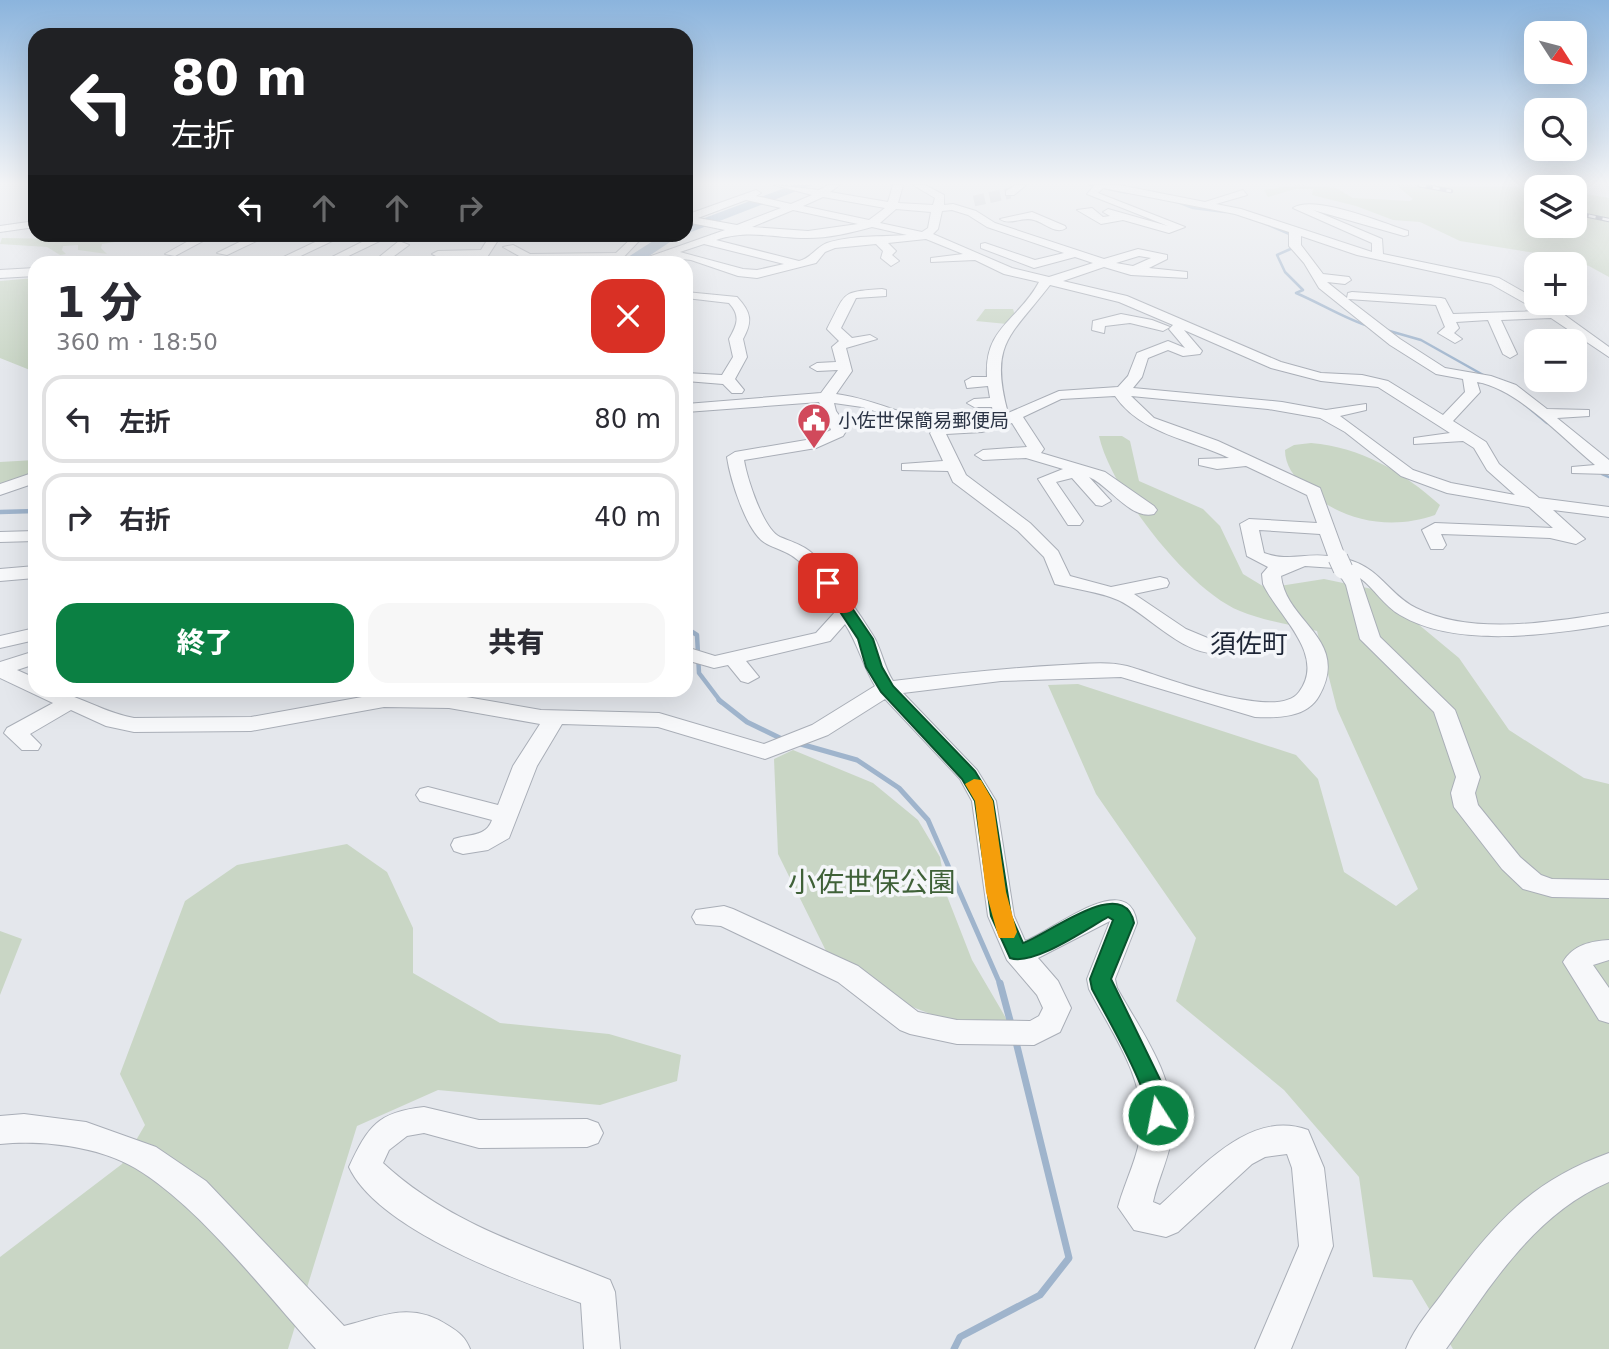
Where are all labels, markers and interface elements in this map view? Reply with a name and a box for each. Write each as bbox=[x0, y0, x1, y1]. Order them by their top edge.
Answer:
north arrow bbox=[1524, 21, 1587, 84]
map controls bbox=[1524, 21, 1587, 392]
text: 80 m bbox=[171, 50, 307, 107]
icon: left bbox=[56, 56, 147, 147]
button: search bbox=[1524, 98, 1587, 161]
text: 左折 bbox=[171, 116, 235, 154]
button: layers bbox=[1524, 175, 1587, 238]
icon: left bbox=[232, 189, 270, 227]
icon: ahead bbox=[305, 189, 343, 227]
icon: ahead bbox=[378, 189, 416, 227]
icon: right bbox=[451, 189, 489, 227]
button: + bbox=[1524, 252, 1587, 315]
text: 1 分 bbox=[56, 278, 142, 327]
button: close bbox=[591, 279, 665, 353]
text: 360 m · 18:50 bbox=[56, 329, 218, 355]
button: − bbox=[1524, 329, 1587, 392]
icon: left bbox=[60, 400, 98, 438]
public building icon: 小佐世保簡易郵便局 bbox=[795, 401, 833, 450]
text: 80 m bbox=[594, 404, 661, 434]
text: 左折 bbox=[119, 407, 171, 437]
place label: 小佐世保簡易郵便局 bbox=[838, 409, 1009, 431]
icon: right bbox=[60, 498, 98, 536]
text: 40 m bbox=[594, 502, 661, 532]
text: 右折 bbox=[119, 505, 171, 535]
pin bbox=[798, 553, 858, 613]
icon: arrive bbox=[809, 564, 847, 602]
button: 終了 bbox=[56, 603, 354, 683]
button: 共有 bbox=[368, 603, 665, 683]
district label: 須佐町 bbox=[1210, 629, 1288, 659]
park label: 小佐世保公園 bbox=[788, 866, 956, 899]
position arrow bbox=[1121, 1078, 1195, 1152]

